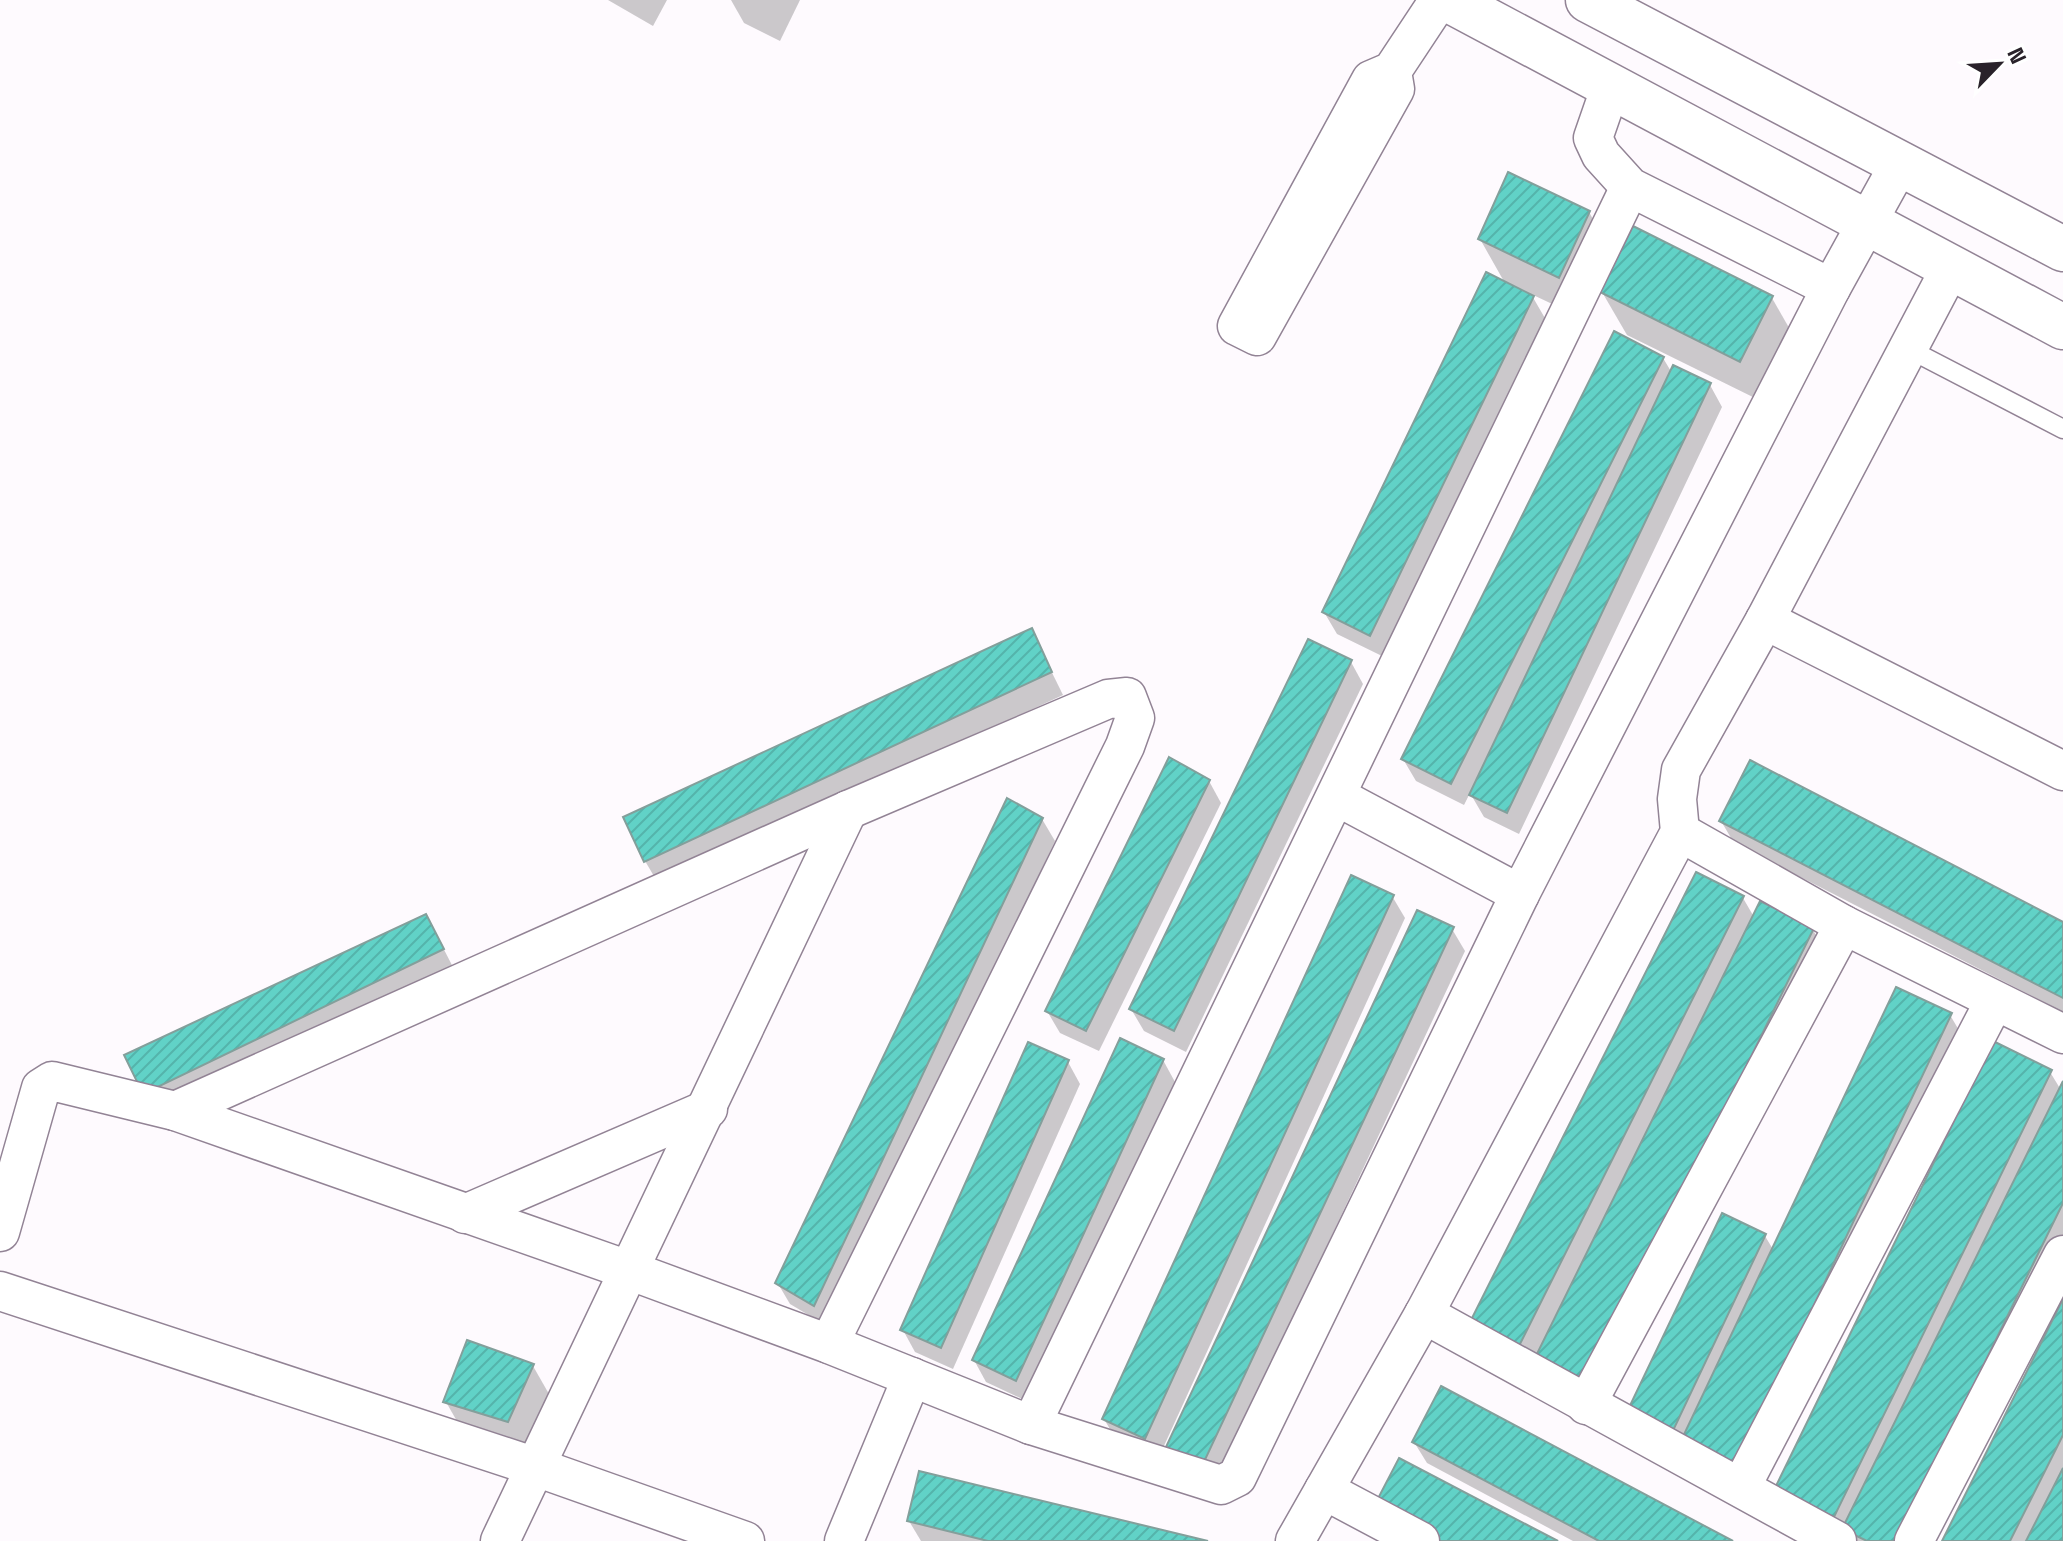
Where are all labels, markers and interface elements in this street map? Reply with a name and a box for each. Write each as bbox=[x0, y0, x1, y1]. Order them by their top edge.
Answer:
north arrow bbox=[1959, 24, 2039, 104]
text: N bbox=[2001, 43, 2033, 68]

